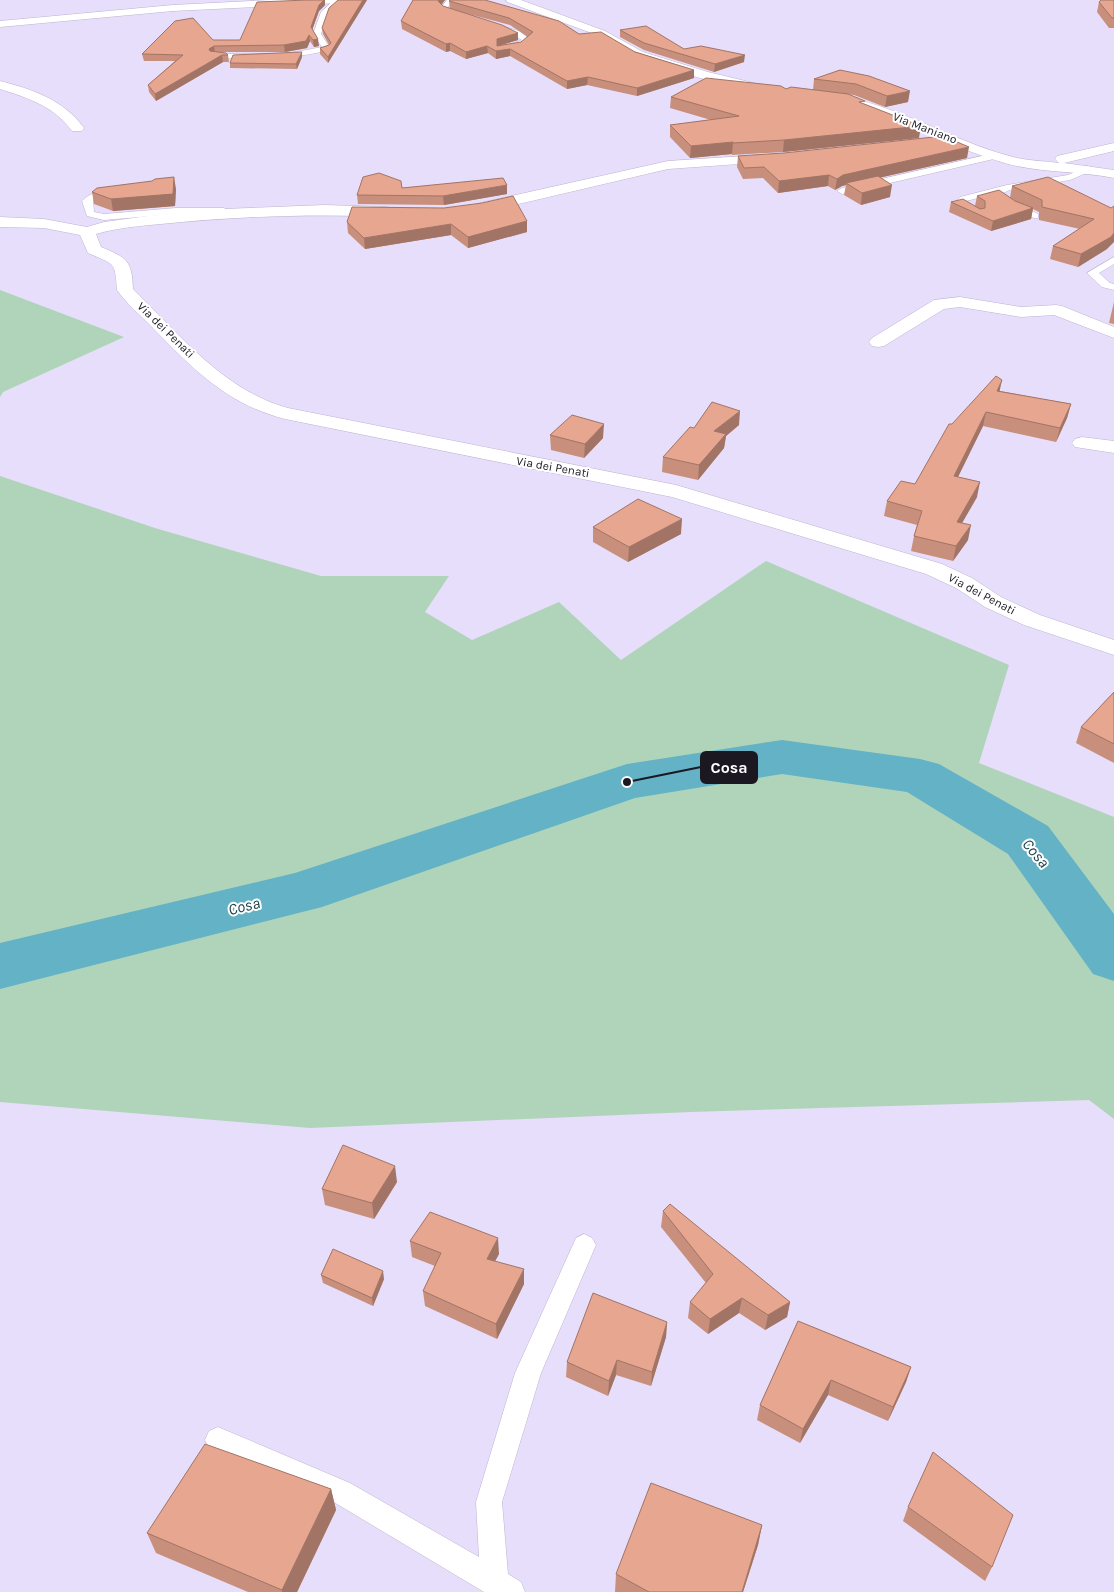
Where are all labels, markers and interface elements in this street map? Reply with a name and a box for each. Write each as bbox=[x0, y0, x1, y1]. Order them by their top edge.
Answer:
street label: Via Maniano bbox=[891, 109, 959, 147]
street label: Via dei Penati bbox=[134, 299, 198, 361]
street label: Via dei Penati bbox=[515, 454, 591, 480]
street label: Via dei Penati bbox=[946, 570, 1018, 618]
callout: Cosa bbox=[701, 752, 757, 783]
text: Cosa bbox=[711, 758, 748, 777]
water label: Cosa bbox=[1018, 835, 1054, 871]
water label: Cosa bbox=[226, 893, 262, 919]

